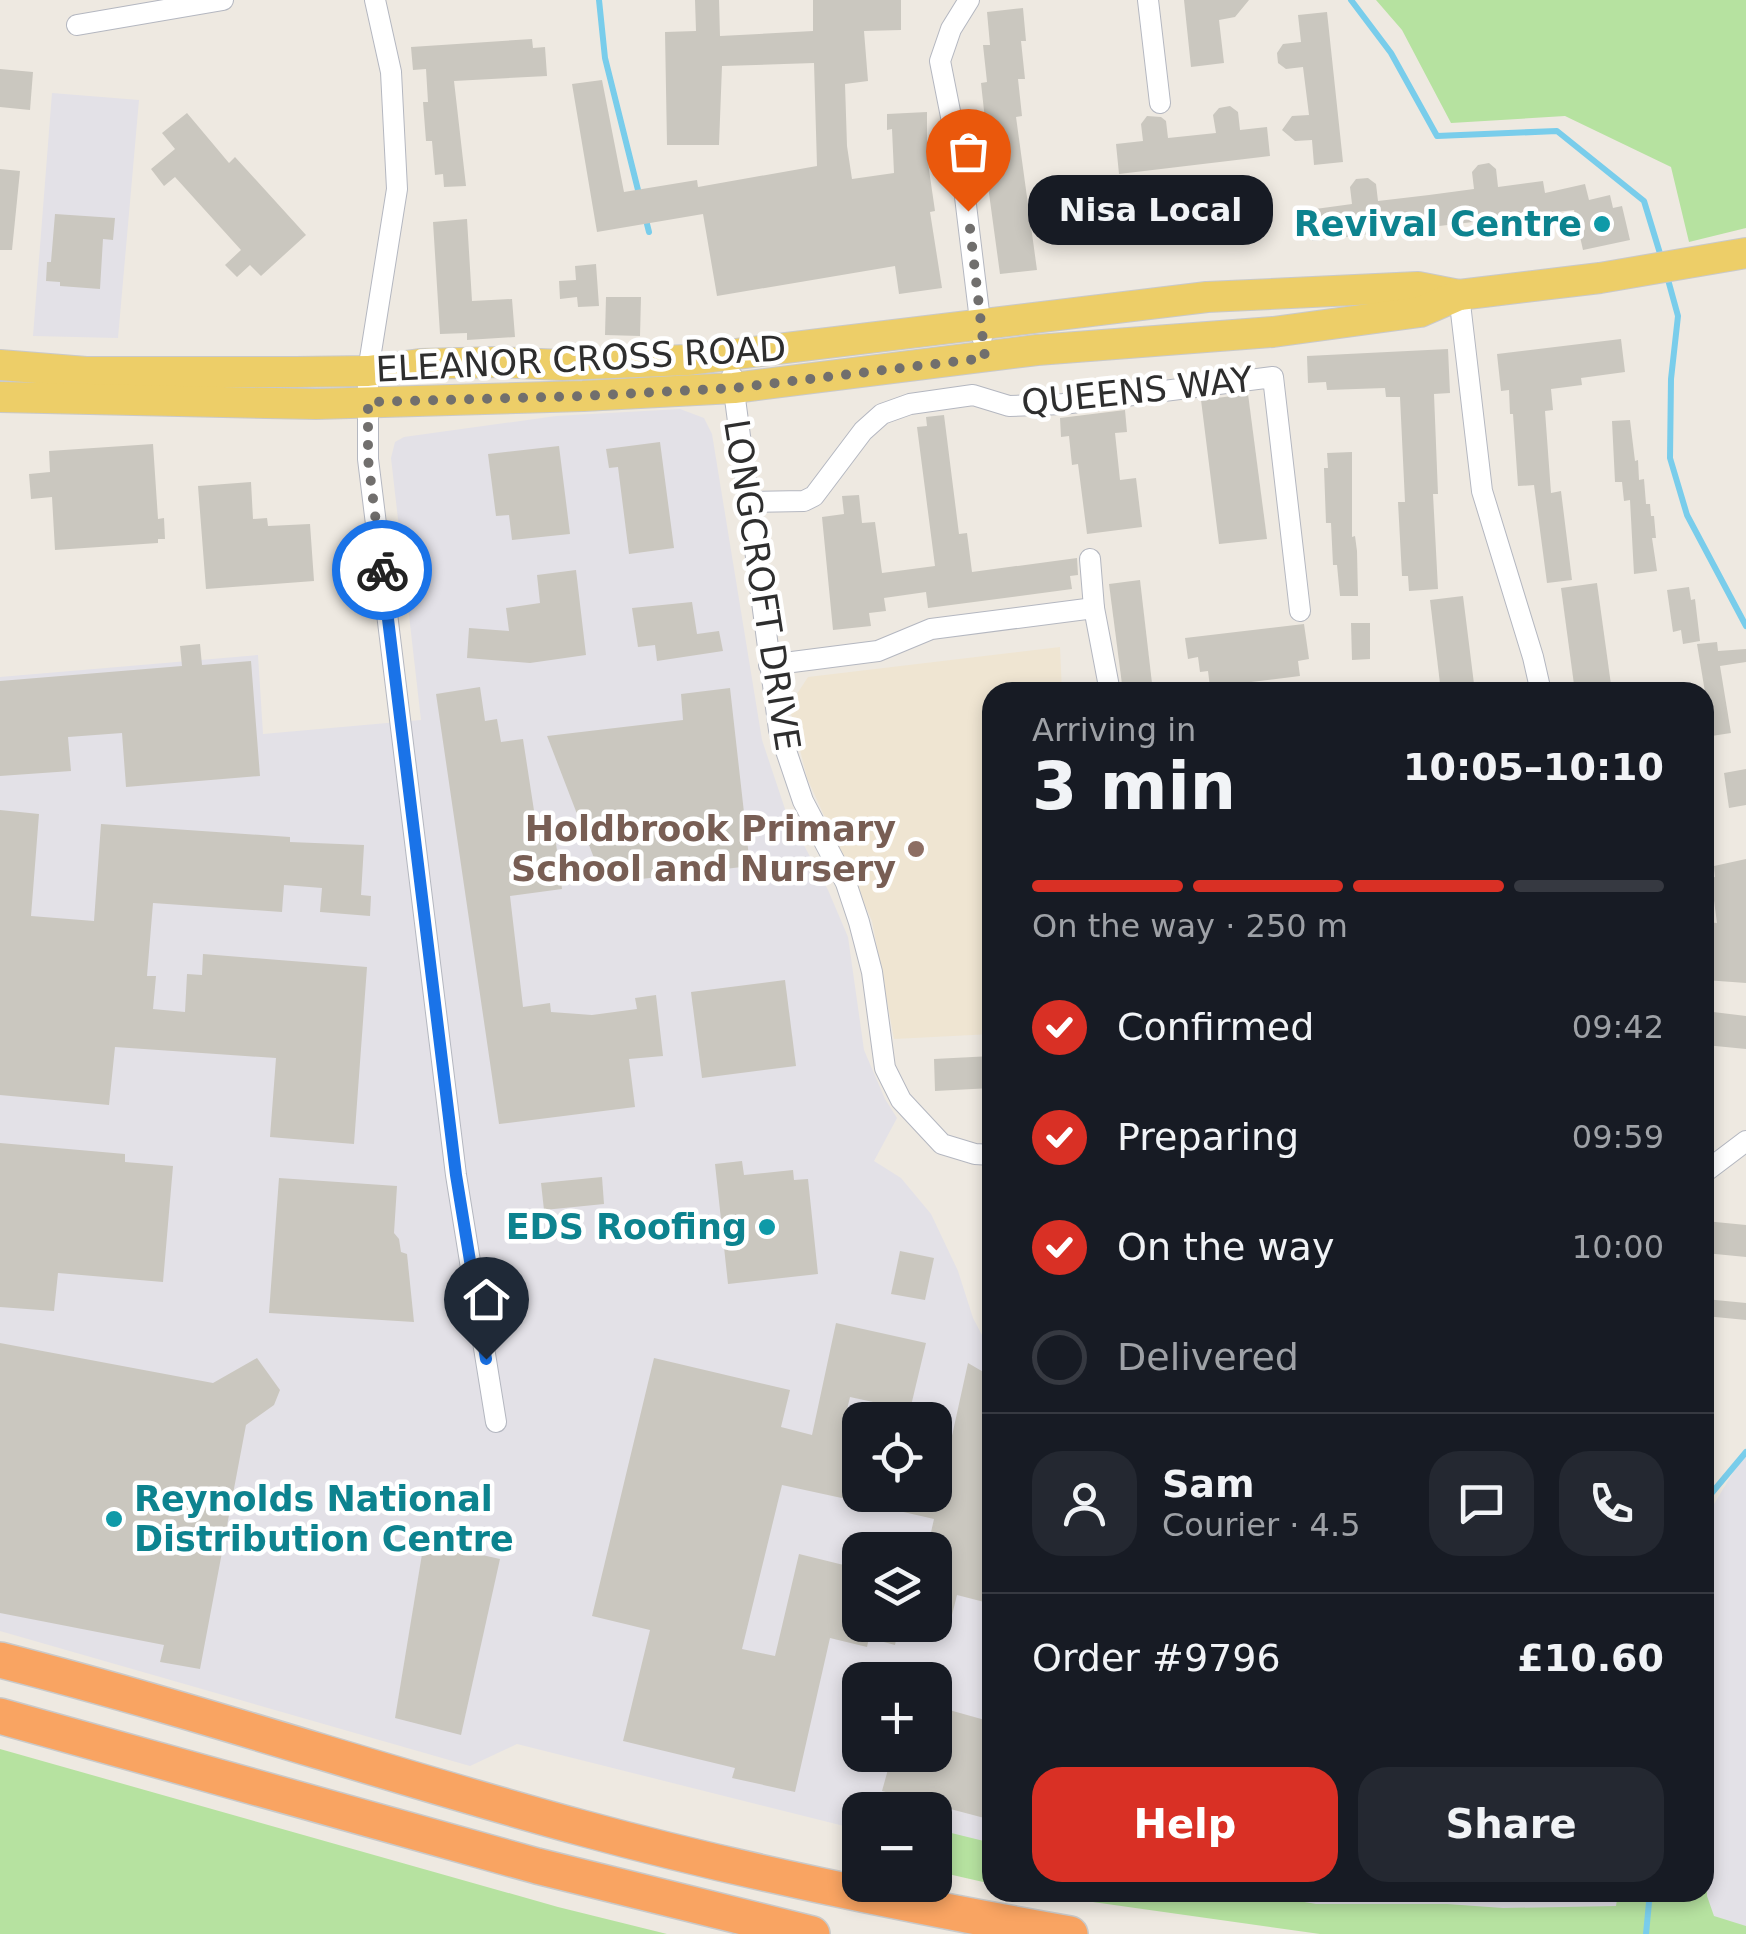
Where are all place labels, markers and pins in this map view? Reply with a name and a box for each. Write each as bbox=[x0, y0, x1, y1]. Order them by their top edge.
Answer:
pin bbox=[926, 109, 1011, 212]
callout: Nisa Local bbox=[1028, 176, 1273, 246]
place label: Revival Centre bbox=[1294, 204, 1582, 244]
marker: Revival Centre bbox=[1591, 213, 1613, 235]
place label: Holdbrook Primary School and Nursery bbox=[511, 809, 896, 889]
marker: Holdbrook Primary School and Nursery bbox=[905, 838, 927, 860]
place label: EDS Roofing bbox=[506, 1207, 747, 1247]
marker: EDS Roofing bbox=[756, 1216, 778, 1238]
pin bbox=[444, 1257, 529, 1360]
place label: Reynolds National Distribution Centre bbox=[134, 1479, 514, 1559]
marker: Reynolds National Distribution Centre bbox=[103, 1508, 125, 1530]

